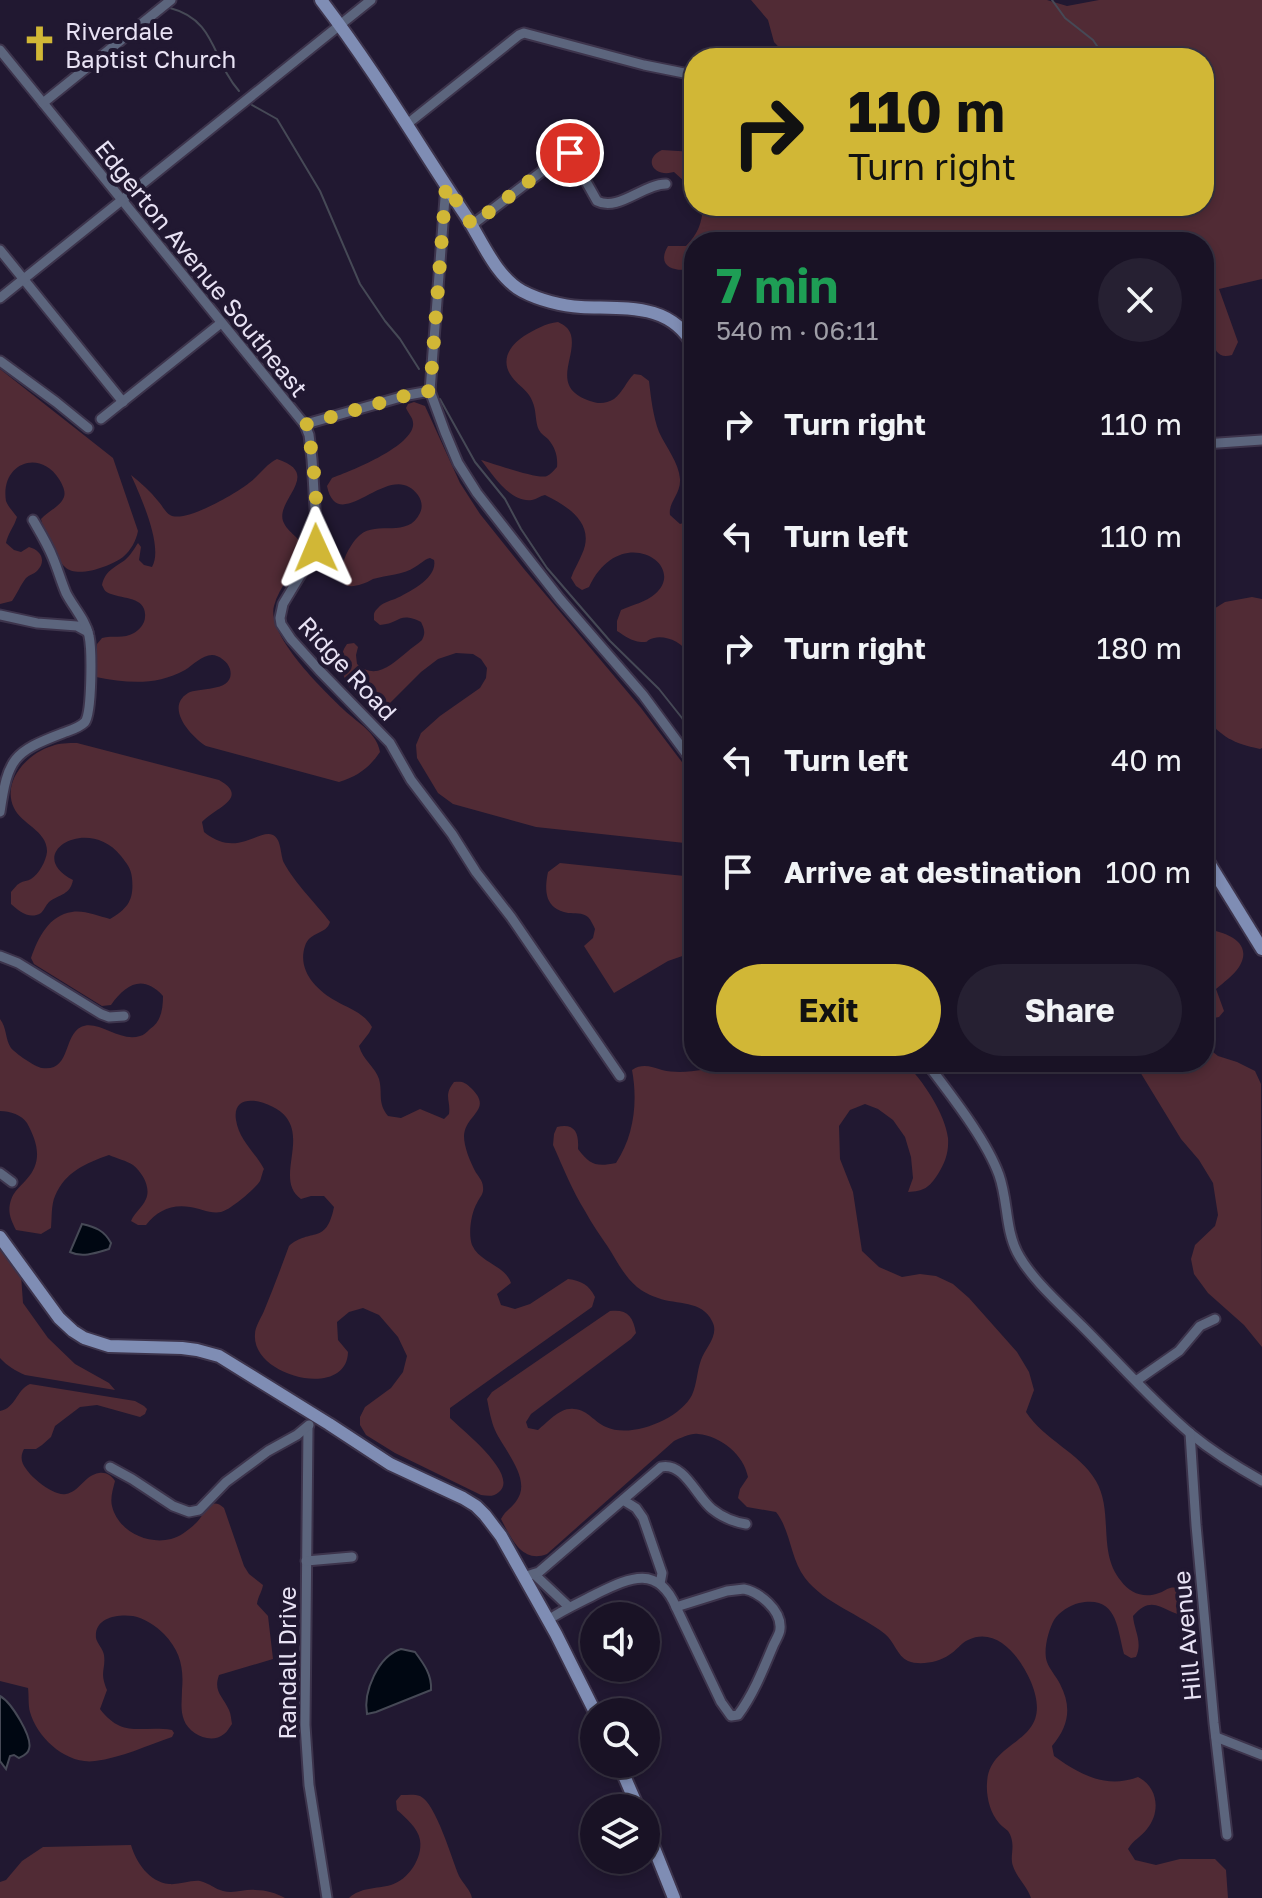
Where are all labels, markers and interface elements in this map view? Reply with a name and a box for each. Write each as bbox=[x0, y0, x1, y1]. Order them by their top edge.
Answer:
place label: Riverdale Baptist Church bbox=[65, 16, 236, 73]
church icon: Riverdale Baptist Church bbox=[20, 25, 58, 63]
text: 110 m bbox=[848, 77, 1005, 144]
icon: right bbox=[716, 80, 820, 184]
pin bbox=[536, 119, 604, 187]
icon: arrive bbox=[548, 131, 592, 175]
street label: Edgerton Avenue Southeast bbox=[90, 134, 314, 402]
text: Turn right bbox=[848, 145, 1016, 188]
text: 7 min bbox=[716, 256, 838, 314]
button: close bbox=[1098, 258, 1182, 342]
text: 540 m · 06:11 bbox=[716, 315, 878, 346]
icon: right bbox=[716, 402, 760, 446]
text: Turn right bbox=[784, 406, 926, 442]
text: 110 m bbox=[1100, 406, 1182, 442]
position arrow bbox=[274, 506, 358, 590]
icon: left bbox=[716, 514, 760, 558]
text: Turn left bbox=[784, 518, 909, 554]
text: 110 m bbox=[1100, 518, 1182, 554]
street label: Ridge Road bbox=[293, 610, 403, 726]
icon: right bbox=[716, 626, 760, 670]
text: Turn right bbox=[784, 630, 926, 666]
text: 180 m bbox=[1097, 630, 1182, 666]
icon: left bbox=[716, 738, 760, 782]
text: Turn left bbox=[784, 742, 909, 778]
text: 40 m bbox=[1111, 742, 1182, 778]
icon: arrive bbox=[716, 850, 760, 894]
text: Arrive at destination bbox=[784, 854, 1081, 890]
text: 100 m bbox=[1105, 854, 1191, 890]
button: Exit bbox=[716, 964, 941, 1056]
button: Share bbox=[957, 964, 1182, 1056]
street label: Hill Avenue bbox=[1166, 1570, 1206, 1702]
street label: Randall Drive bbox=[272, 1586, 301, 1740]
map controls bbox=[580, 1602, 660, 1874]
button: sound bbox=[580, 1602, 660, 1682]
button: search bbox=[580, 1698, 660, 1778]
button: layers bbox=[580, 1794, 660, 1874]

